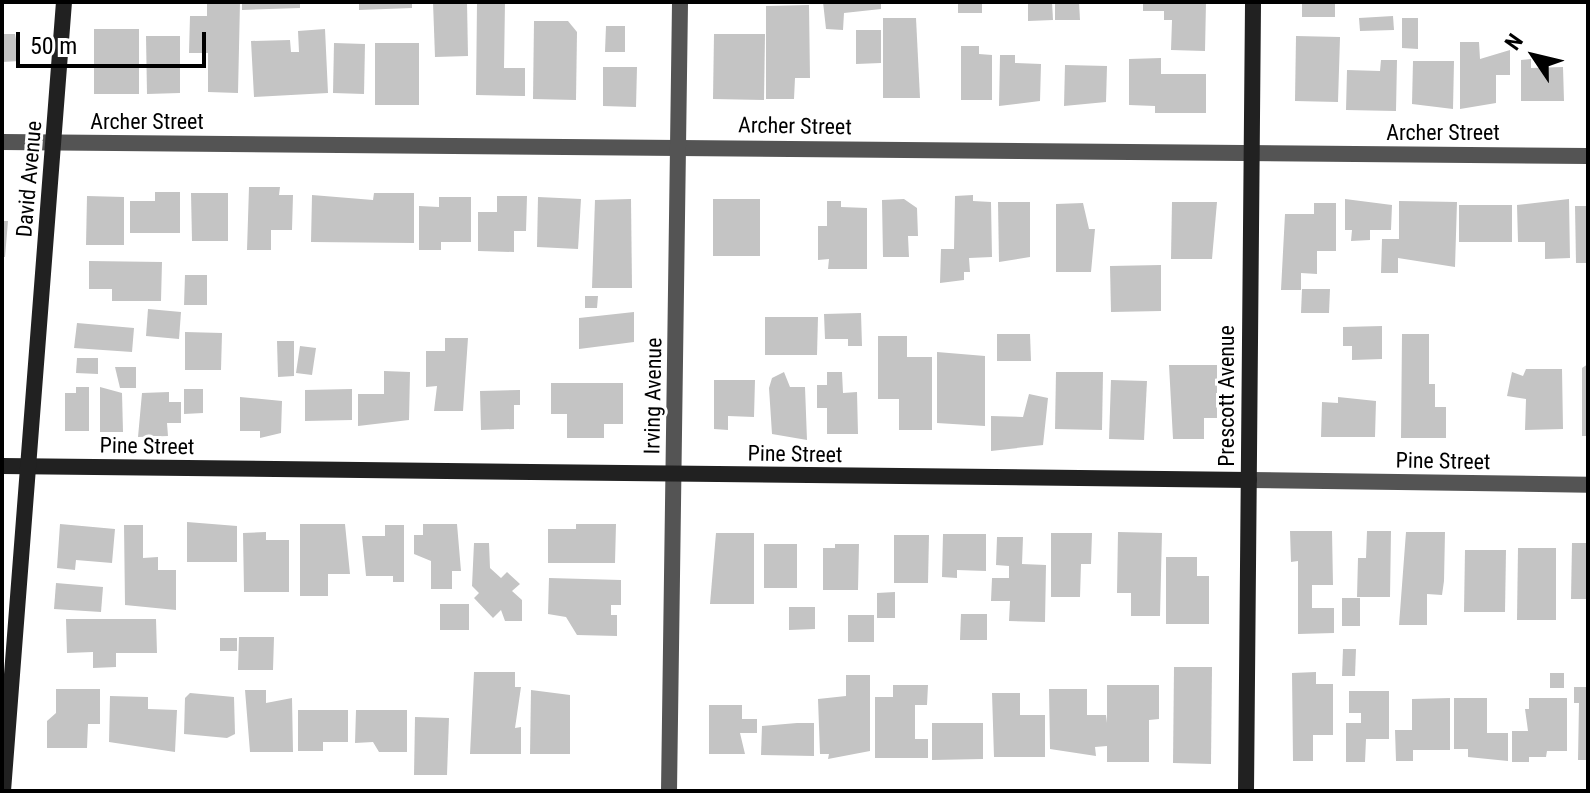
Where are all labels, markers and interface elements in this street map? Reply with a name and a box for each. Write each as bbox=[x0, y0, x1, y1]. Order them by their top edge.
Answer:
scale bar bbox=[20, 16, 210, 66]
north arrow bbox=[1494, 16, 1574, 96]
text: N bbox=[1500, 29, 1528, 55]
text: 50 m bbox=[30, 32, 77, 60]
street label: Archer Street bbox=[90, 109, 204, 135]
street label: Archer Street bbox=[738, 112, 852, 140]
street label: David Avenue bbox=[11, 120, 47, 238]
street label: Archer Street bbox=[1386, 120, 1500, 146]
street label: Prescott Avenue bbox=[1214, 325, 1240, 467]
street label: Irving Avenue bbox=[639, 337, 667, 455]
street label: Pine Street bbox=[99, 432, 195, 460]
street label: Pine Street bbox=[747, 440, 843, 468]
street label: Pine Street bbox=[1395, 447, 1491, 475]

